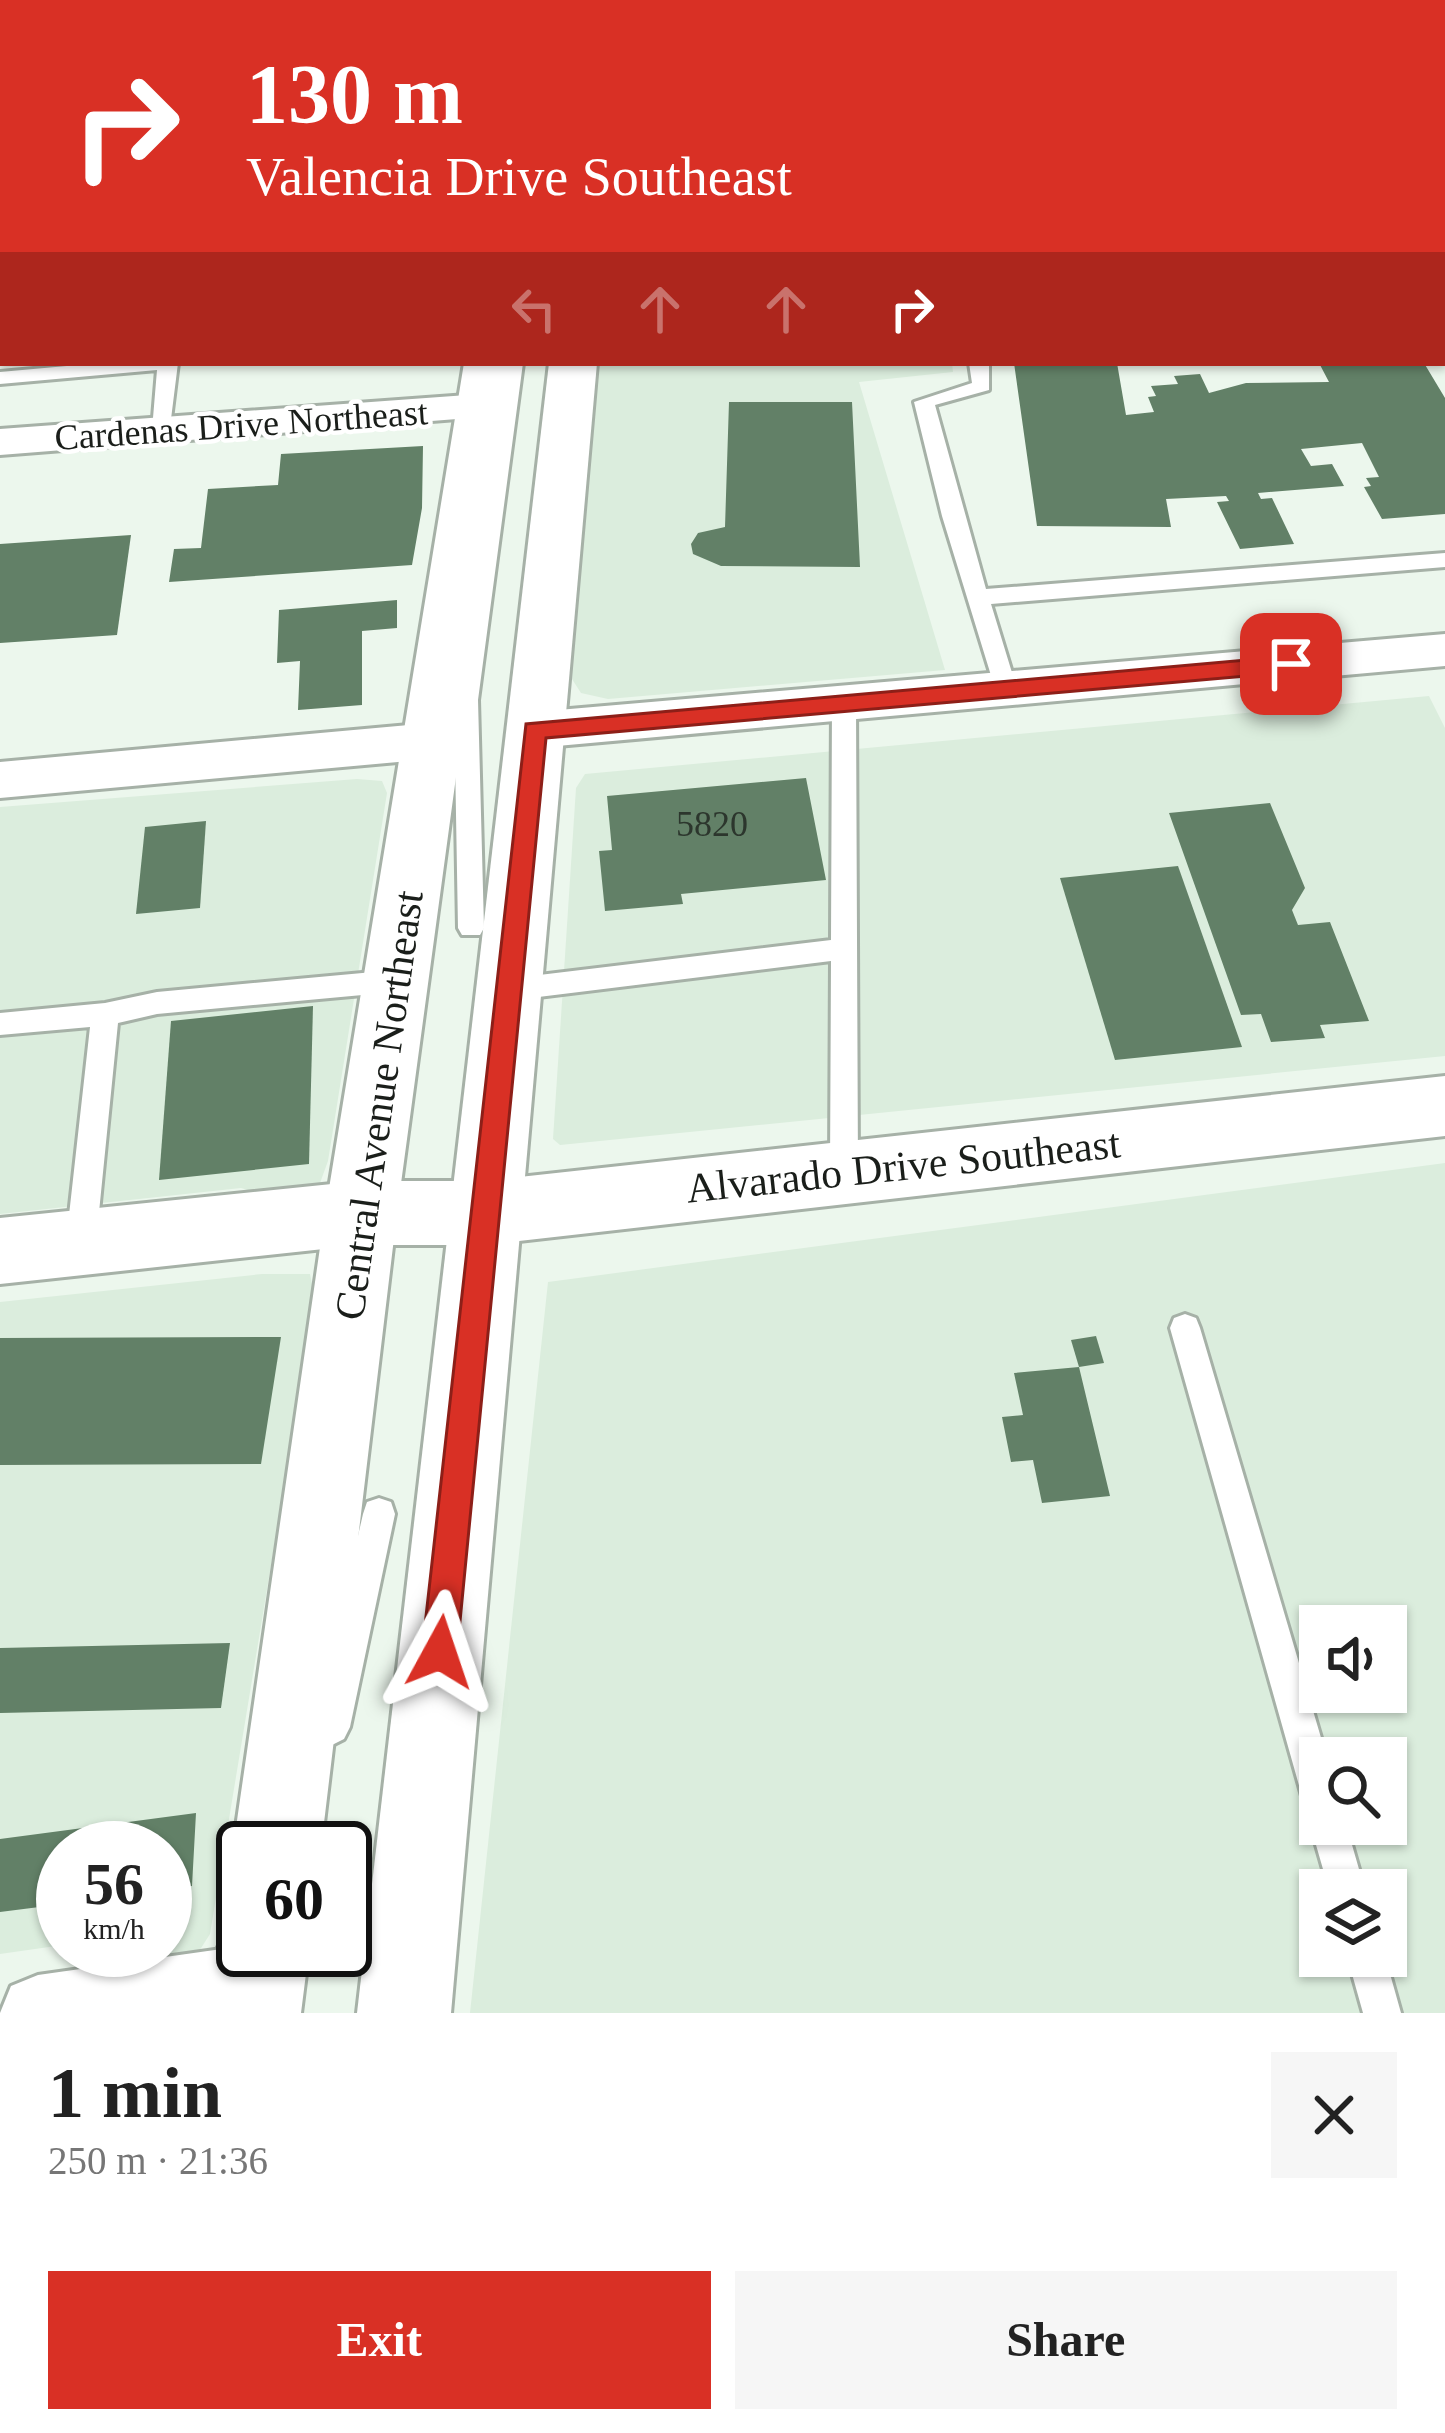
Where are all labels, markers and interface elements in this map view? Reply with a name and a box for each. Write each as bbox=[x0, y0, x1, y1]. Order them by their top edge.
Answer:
icon: right bbox=[48, 48, 204, 204]
text: 130 m bbox=[246, 48, 463, 141]
text: Valencia Drive Southeast bbox=[246, 147, 792, 207]
icon: left bbox=[501, 276, 567, 342]
icon: ahead bbox=[627, 276, 693, 342]
icon: ahead bbox=[753, 276, 819, 342]
icon: right bbox=[879, 276, 945, 342]
street label: Cardenas Drive Northeast bbox=[53, 392, 429, 458]
pin bbox=[1240, 613, 1342, 715]
icon: arrive bbox=[1258, 631, 1324, 697]
house number: 5820 bbox=[676, 804, 748, 844]
street label: Central Avenue Northeast bbox=[326, 887, 432, 1323]
street label: Alvarado Drive Southeast bbox=[684, 1120, 1123, 1212]
position arrow bbox=[377, 1589, 503, 1715]
map controls bbox=[1299, 1605, 1407, 1977]
button: sound bbox=[1299, 1605, 1407, 1713]
button: search bbox=[1299, 1737, 1407, 1845]
speed limit sign: 60 bbox=[216, 1821, 372, 1977]
text: 56 bbox=[84, 1851, 144, 1917]
button: layers bbox=[1299, 1869, 1407, 1977]
text: km/h bbox=[83, 1912, 145, 1945]
button: close bbox=[1271, 2052, 1397, 2178]
text: 1 min bbox=[48, 2053, 222, 2133]
text: 250 m · 21:36 bbox=[48, 2139, 268, 2182]
button: Exit bbox=[48, 2271, 711, 2409]
button: Share bbox=[735, 2271, 1397, 2409]

